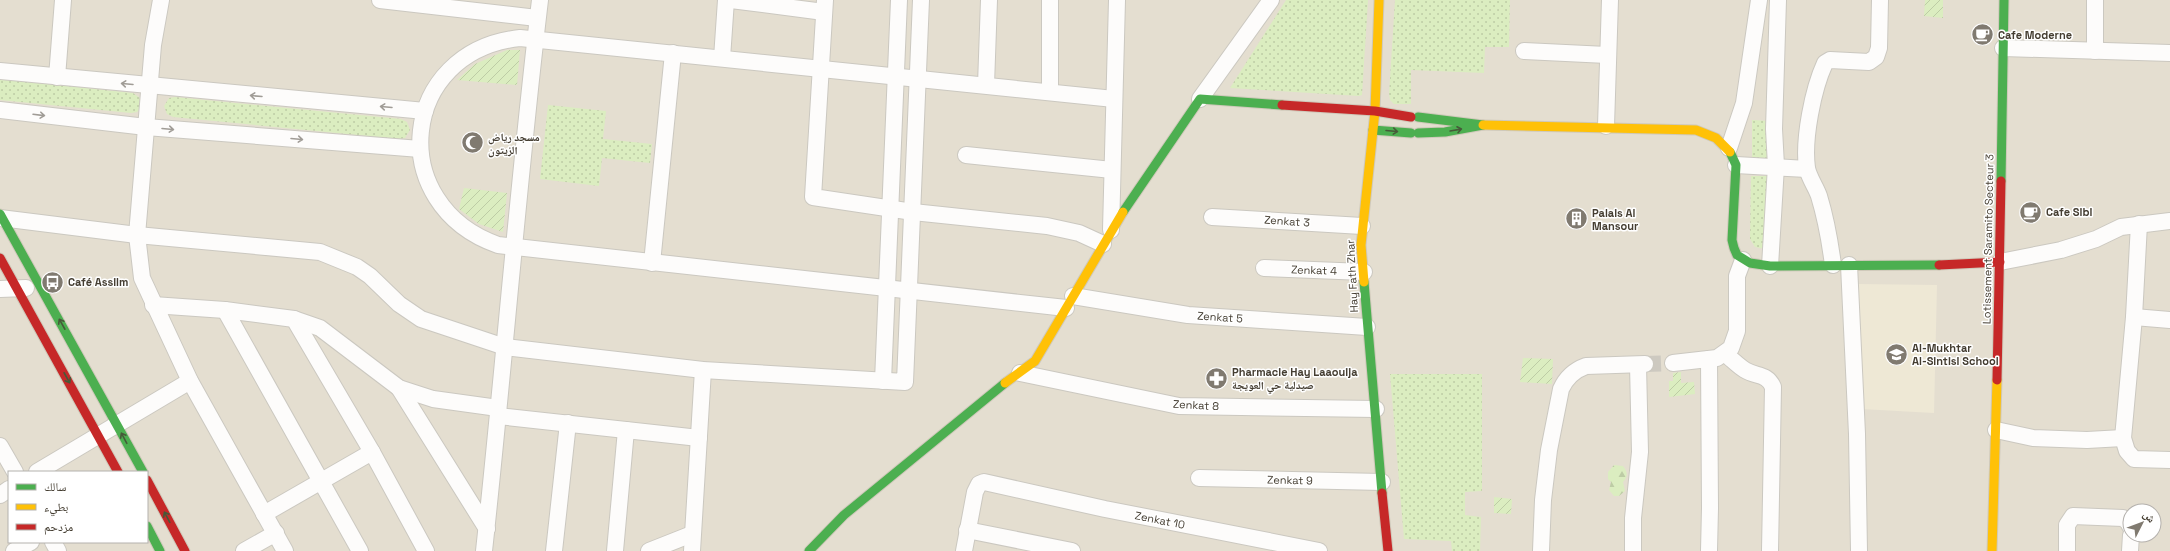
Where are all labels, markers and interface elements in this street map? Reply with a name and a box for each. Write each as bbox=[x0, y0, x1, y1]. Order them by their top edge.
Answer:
cafe icon: Cafe Moderne bbox=[1970, 22, 1996, 48]
place label: Cafe Moderne bbox=[1998, 28, 2072, 42]
one-way arrow bbox=[121, 80, 134, 88]
one-way arrow bbox=[250, 92, 263, 99]
one-way arrow bbox=[380, 104, 393, 111]
one-way arrow bbox=[32, 111, 45, 118]
one-way arrow bbox=[1450, 125, 1463, 133]
one-way arrow bbox=[161, 126, 174, 133]
one-way arrow bbox=[1385, 128, 1398, 135]
mosque icon: مسجد رياض الزيتون bbox=[460, 130, 486, 156]
place label: مسجد رياض الزيتون bbox=[488, 130, 540, 158]
one-way arrow bbox=[291, 136, 304, 143]
street label: Lotissement Saramito Secteur 3 bbox=[1980, 153, 1996, 324]
cafe icon: Cafe Sibi bbox=[2018, 199, 2044, 225]
place label: Cafe Sibi bbox=[2046, 205, 2092, 219]
building icon: Palais Al Mansour bbox=[1563, 206, 1589, 232]
place label: Palais Al Mansour bbox=[1592, 206, 1639, 233]
street label: Zenkat 3 bbox=[1264, 212, 1311, 230]
street label: Hay Fath Zhar bbox=[1343, 239, 1361, 313]
street label: Zenkat 4 bbox=[1291, 262, 1337, 278]
bus stop icon: Café Assilm bbox=[40, 269, 66, 295]
place label: Café Assilm bbox=[68, 275, 128, 289]
street label: Zenkat 5 bbox=[1197, 308, 1244, 326]
one-way arrow bbox=[58, 318, 65, 330]
school or university icon: Al-Mukhtar Al-Sintisi School bbox=[1884, 341, 1910, 367]
place label: Al-Mukhtar Al-Sintisi School bbox=[1912, 341, 1999, 368]
pharmacy icon: Pharmacie Hay Laaouija صيدلية حي العويجة bbox=[1204, 365, 1230, 391]
place label: Pharmacie Hay Laaouija صيدلية حي العويجة bbox=[1232, 365, 1358, 394]
one-way arrow bbox=[63, 372, 71, 384]
street label: Zenkat 8 bbox=[1173, 397, 1219, 413]
one-way arrow bbox=[120, 432, 127, 444]
legend bbox=[8, 471, 148, 543]
street label: Zenkat 9 bbox=[1267, 473, 1313, 487]
text: سالك bbox=[44, 479, 66, 495]
text: بطيء bbox=[44, 499, 68, 517]
north arrow bbox=[2122, 503, 2162, 543]
text: ش bbox=[2140, 507, 2159, 526]
street label: Zenkat 10 bbox=[1134, 508, 1186, 532]
one-way arrow bbox=[162, 511, 170, 523]
text: مزدحم bbox=[44, 519, 73, 535]

